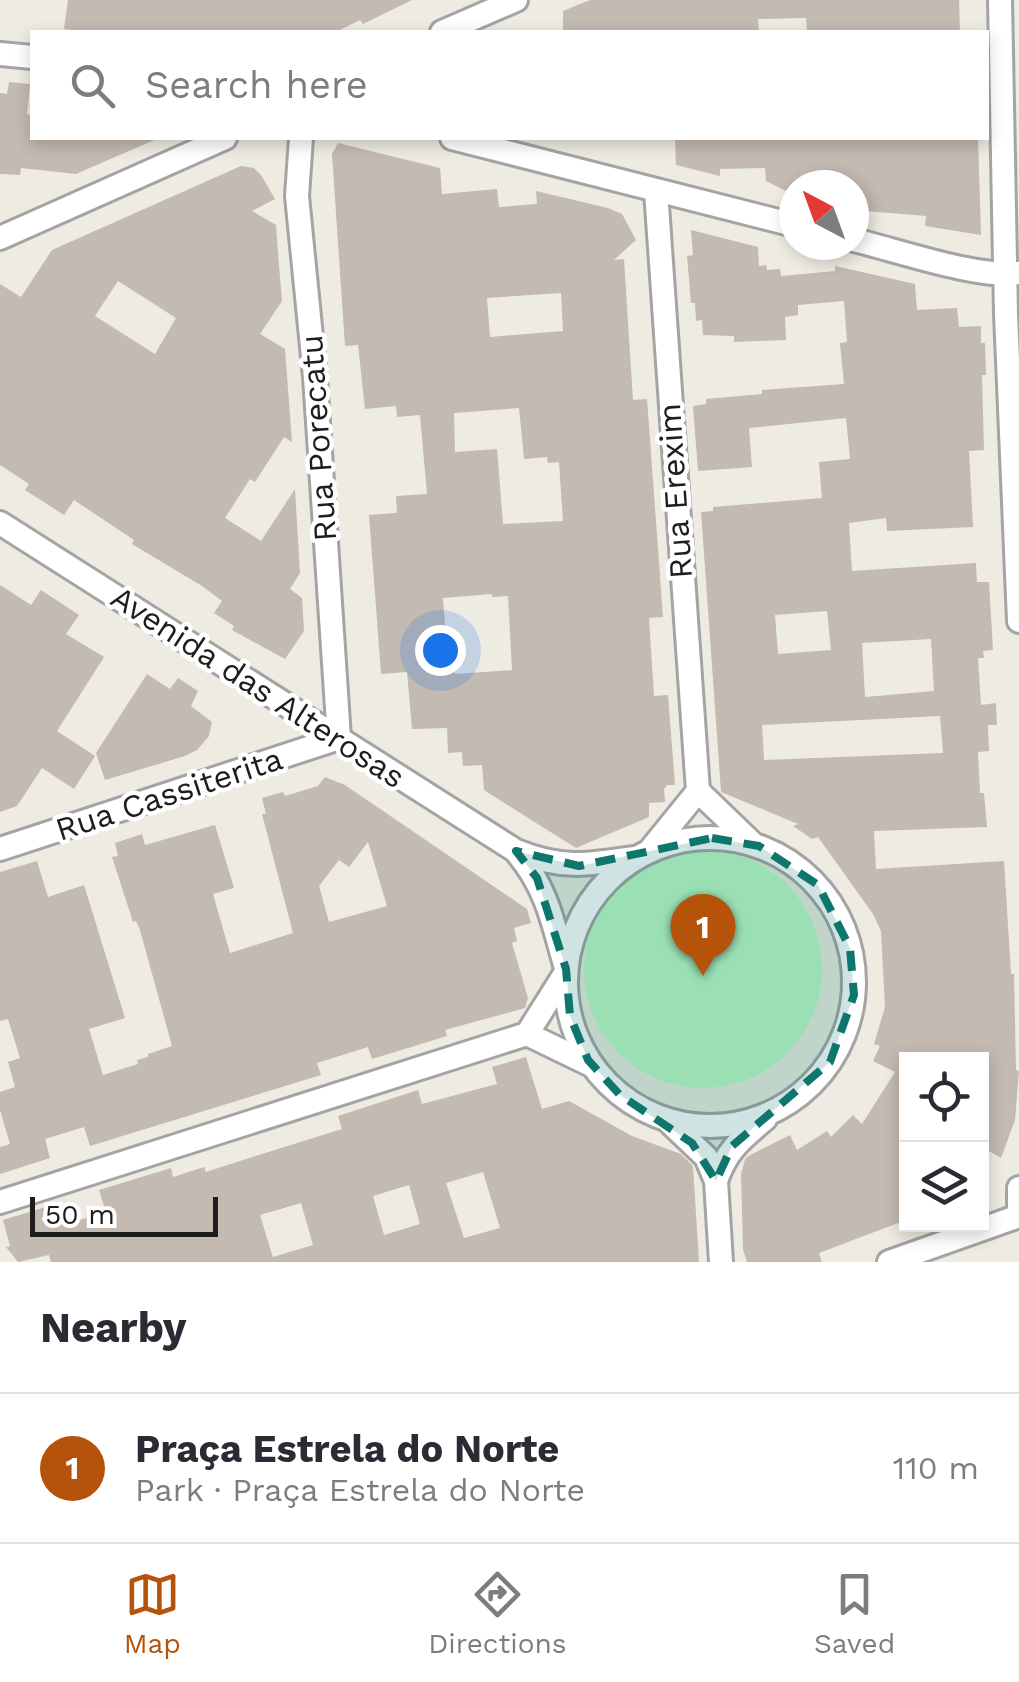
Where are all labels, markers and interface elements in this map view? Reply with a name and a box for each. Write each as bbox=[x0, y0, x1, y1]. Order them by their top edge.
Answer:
search box bbox=[30, 30, 989, 140]
icon: search bbox=[65, 58, 120, 113]
text: Search here bbox=[145, 63, 368, 107]
north arrow bbox=[779, 170, 869, 260]
street label: Rua Porecatu bbox=[292, 333, 344, 543]
street label: Rua Erexim bbox=[650, 402, 700, 580]
street label: Avenida das Alterosas bbox=[104, 578, 412, 796]
your location bbox=[415, 625, 466, 676]
street label: Rua Cassiterita bbox=[51, 739, 287, 849]
pin: 1 bbox=[670, 894, 736, 976]
map controls bbox=[899, 1052, 989, 1232]
button: locate bbox=[899, 1052, 989, 1142]
button: layers bbox=[899, 1142, 989, 1232]
scale bar bbox=[30, 1192, 218, 1236]
text: 50 m bbox=[45, 1198, 115, 1231]
text: Nearby bbox=[40, 1303, 187, 1352]
text: Praça Estrela do Norte bbox=[135, 1427, 559, 1471]
text: 1 bbox=[66, 1449, 79, 1487]
text: 110 m bbox=[893, 1449, 979, 1487]
text: Park · Praça Estrela do Norte bbox=[135, 1471, 585, 1509]
tab: Map bbox=[124, 1567, 181, 1660]
tab: Directions bbox=[428, 1567, 567, 1660]
tab: Saved bbox=[814, 1567, 895, 1660]

